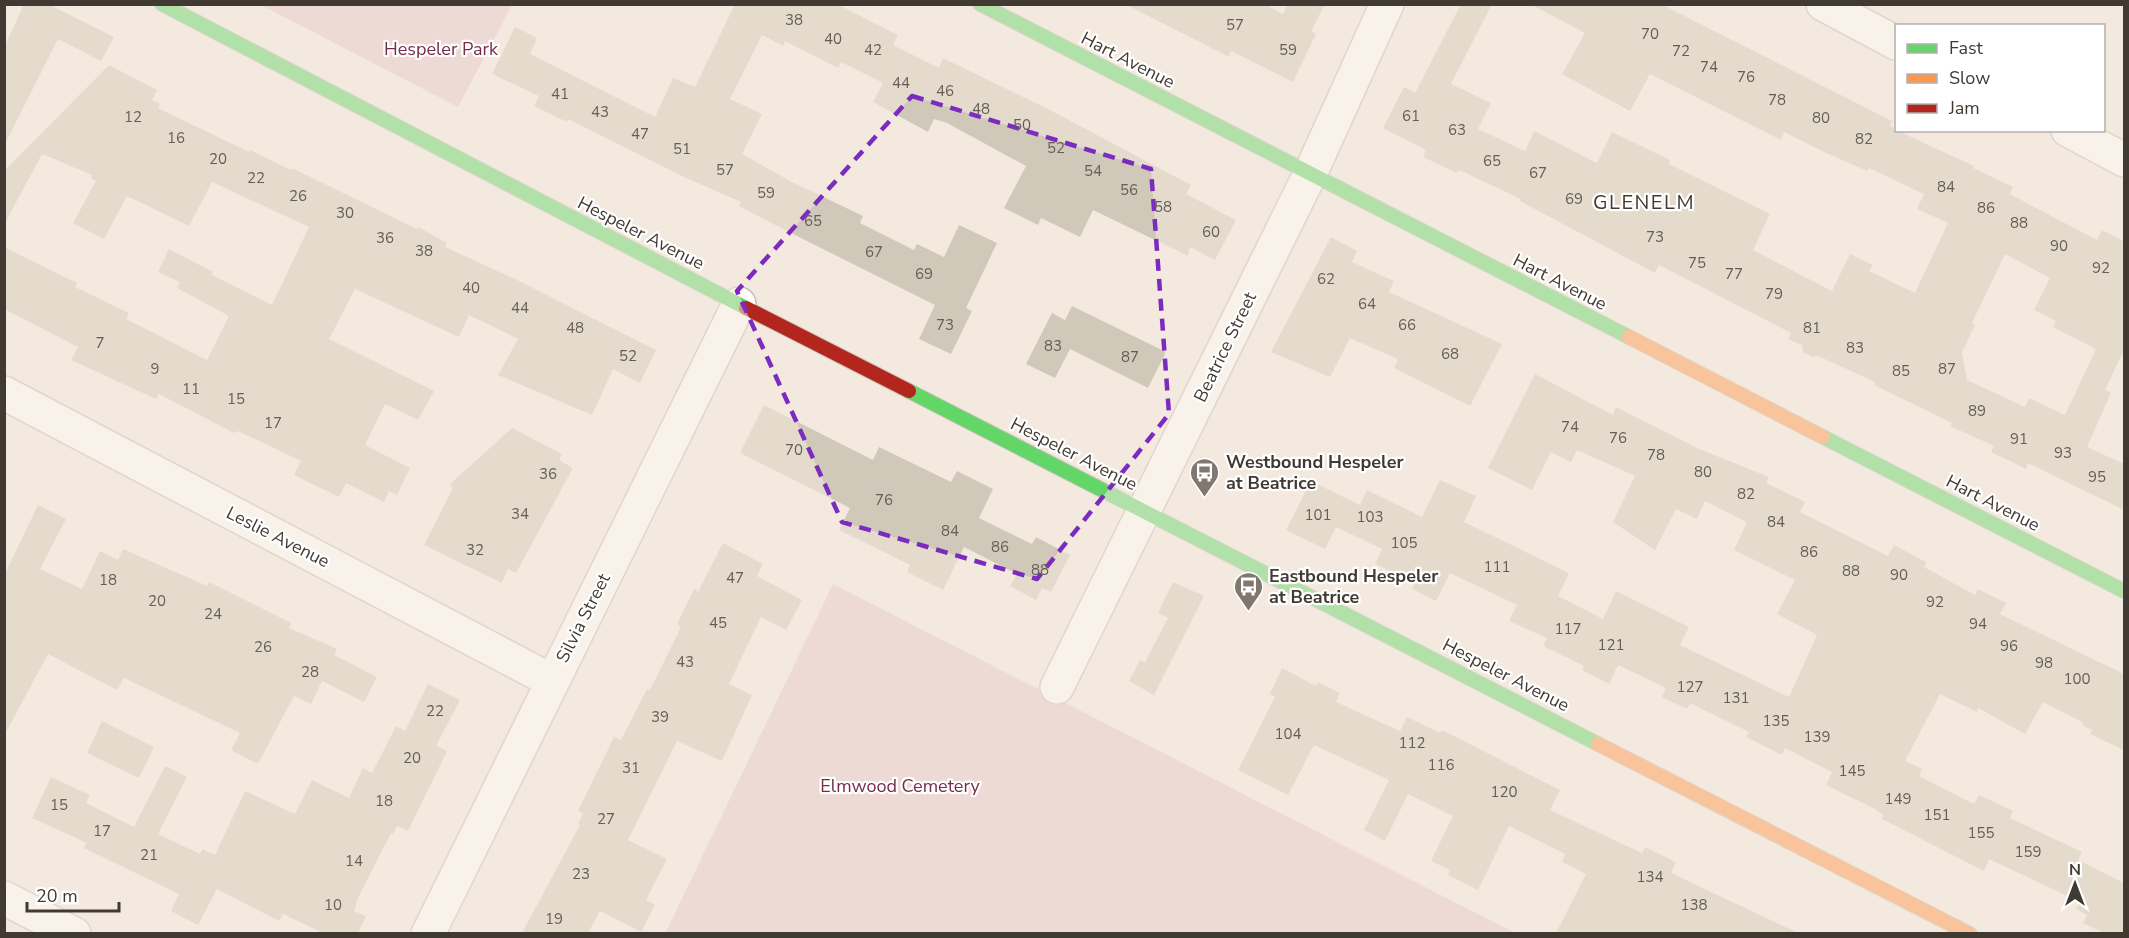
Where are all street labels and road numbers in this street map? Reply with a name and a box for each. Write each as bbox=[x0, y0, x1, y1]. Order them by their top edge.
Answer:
street label: Hart Avenue bbox=[1077, 26, 1179, 94]
street label: Hespeler Avenue bbox=[574, 191, 708, 275]
street label: Hart Avenue bbox=[1509, 248, 1611, 316]
street label: Beatrice Street bbox=[1188, 287, 1262, 406]
street label: Hespeler Avenue bbox=[1007, 412, 1141, 496]
street label: Hart Avenue bbox=[1942, 469, 2044, 537]
street label: Leslie Avenue bbox=[222, 501, 334, 573]
street label: Silvia Street bbox=[550, 569, 616, 667]
street label: Hespeler Avenue bbox=[1439, 633, 1573, 717]

